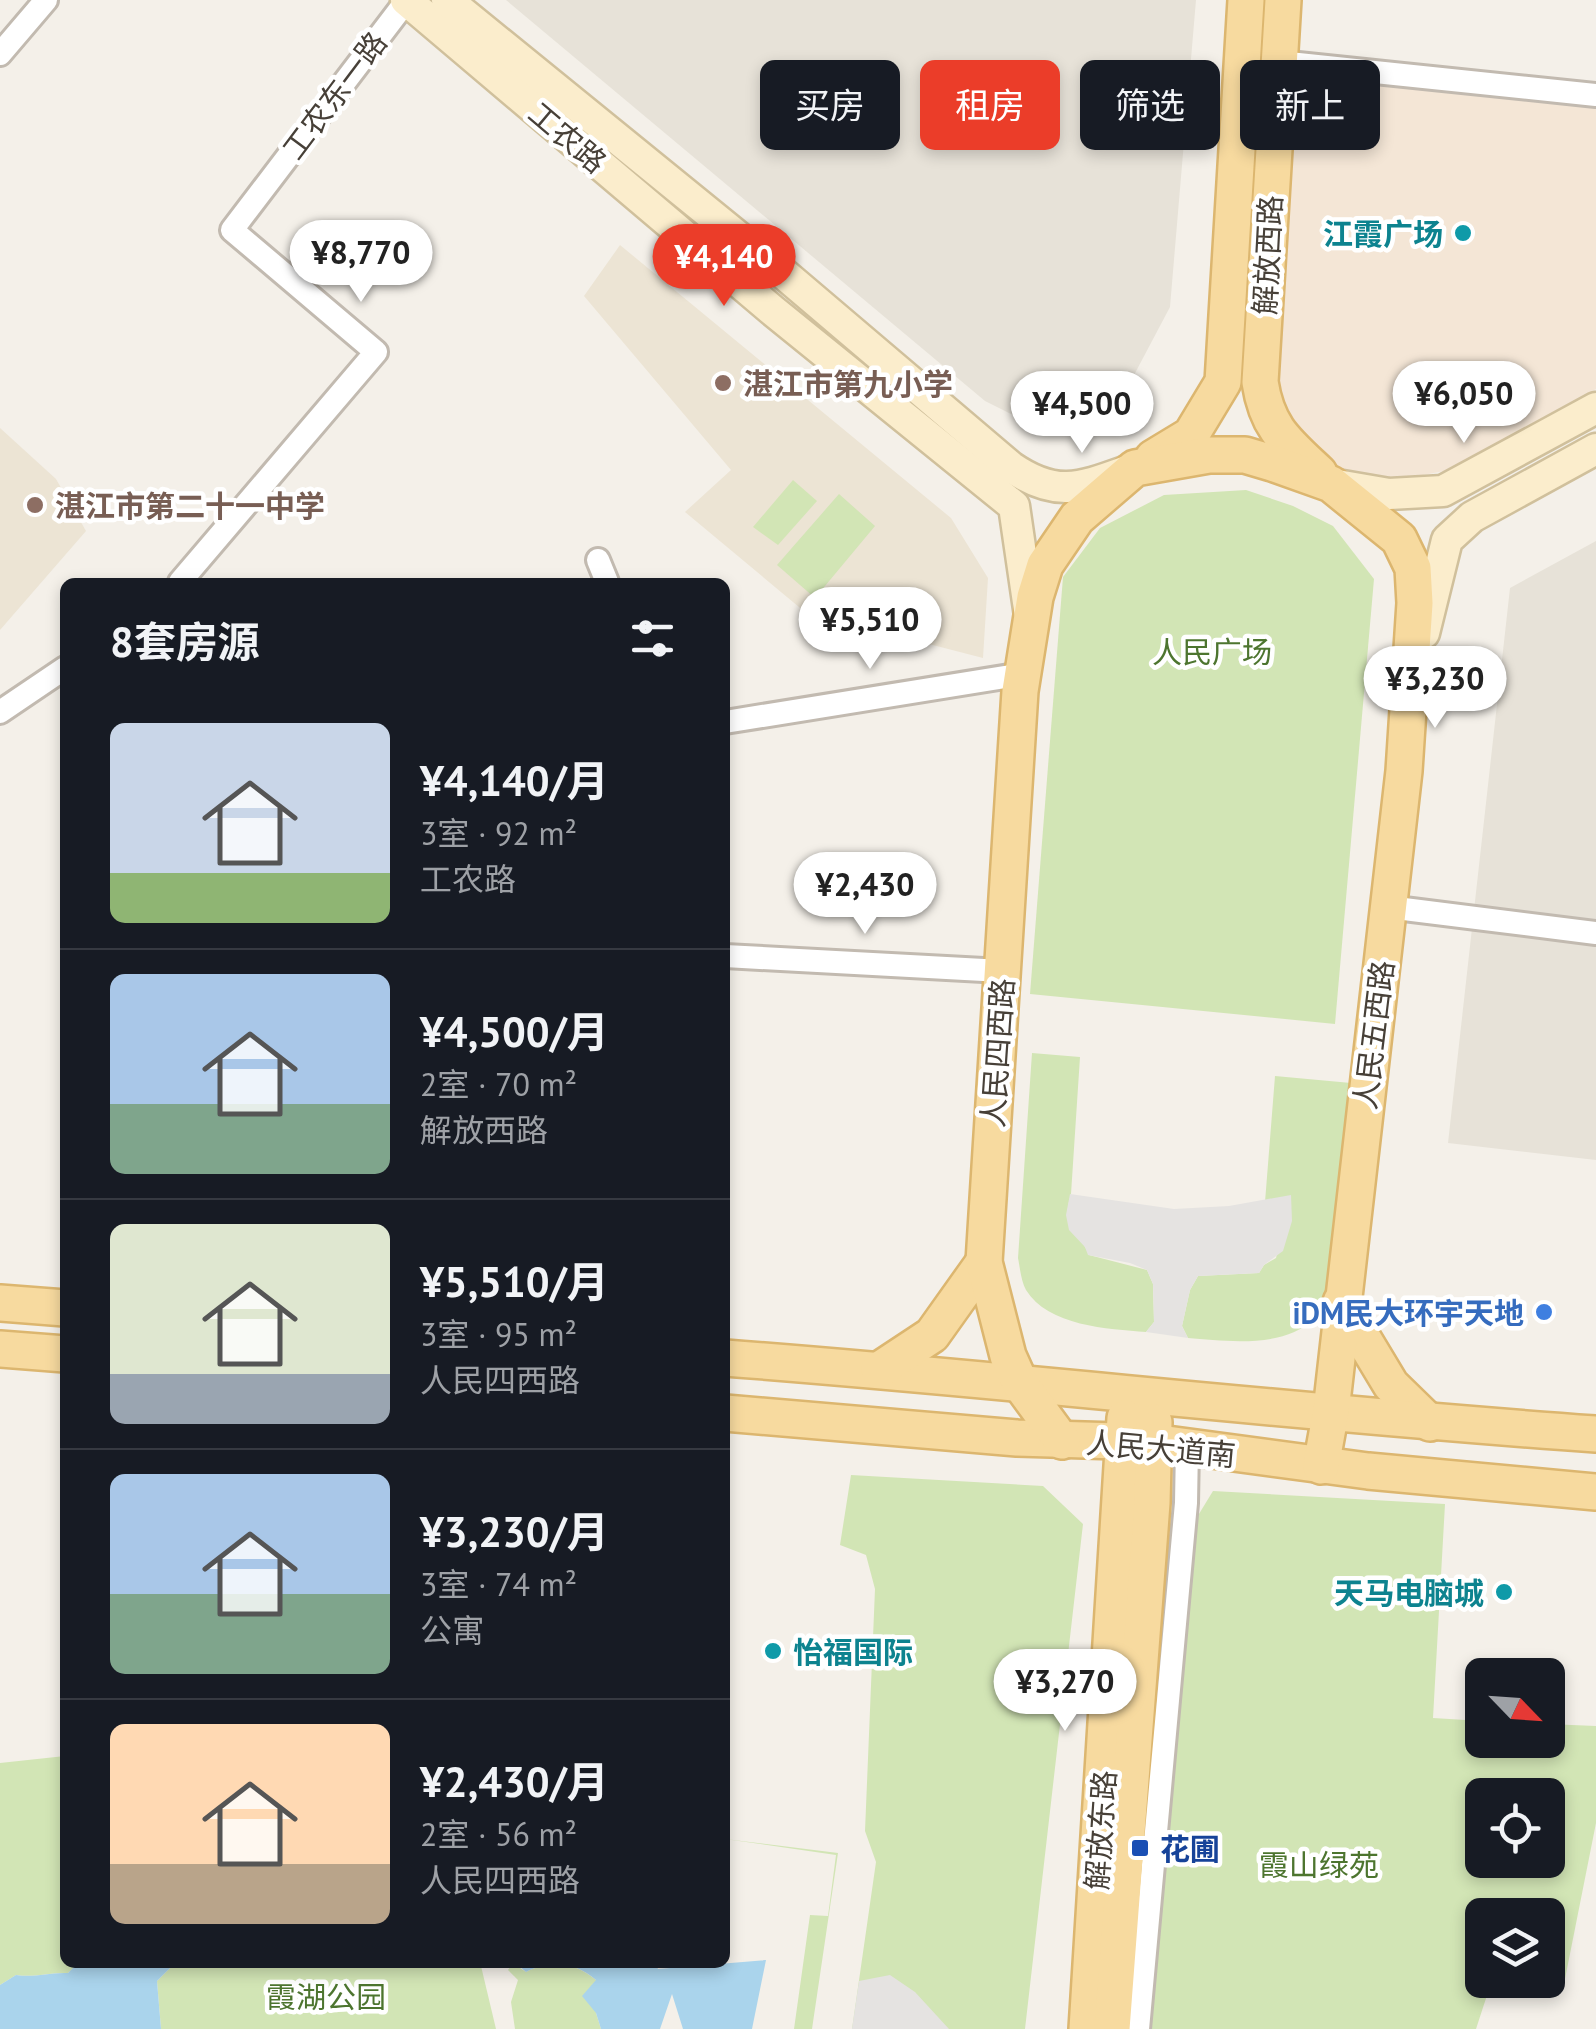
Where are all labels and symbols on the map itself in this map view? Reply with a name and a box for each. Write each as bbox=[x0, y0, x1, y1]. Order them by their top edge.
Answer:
street label: 工农东一路 bbox=[273, 23, 395, 167]
street label: 工农路 bbox=[521, 93, 615, 181]
street label: 解放西路 bbox=[1244, 194, 1290, 316]
place label: 江霞广场 bbox=[1323, 214, 1443, 253]
pin: ¥8,770 bbox=[280, 220, 442, 305]
marker: 江霞广场 bbox=[1452, 222, 1474, 244]
pin: ¥4,140 bbox=[643, 224, 805, 309]
pin: ¥6,050 bbox=[1383, 361, 1545, 446]
place label: 湛江市第九小学 bbox=[743, 364, 953, 403]
pin: ¥4,500 bbox=[1001, 371, 1163, 456]
marker: 湛江市第九小学 bbox=[712, 372, 734, 394]
place label: 湛江市第二十一中学 bbox=[55, 486, 325, 525]
marker: 湛江市第二十一中学 bbox=[24, 494, 46, 516]
pin: ¥5,510 bbox=[789, 587, 951, 672]
park label: 人民广场 bbox=[1152, 632, 1272, 671]
pin: ¥3,230 bbox=[1354, 646, 1516, 731]
pin: ¥2,430 bbox=[784, 852, 946, 937]
street label: 人民五西路 bbox=[1345, 958, 1401, 1112]
street label: 人民四西路 bbox=[972, 977, 1022, 1129]
place label: iDM民大环宇天地 bbox=[1293, 1293, 1524, 1332]
marker: iDM民大环宇天地 bbox=[1533, 1301, 1555, 1323]
street label: 人民大道南 bbox=[1085, 1422, 1237, 1474]
place label: 天马电脑城 bbox=[1334, 1573, 1484, 1612]
marker: 天马电脑城 bbox=[1493, 1581, 1515, 1603]
place label: 怡福国际 bbox=[793, 1632, 913, 1671]
marker: 怡福国际 bbox=[762, 1640, 784, 1662]
pin: ¥3,270 bbox=[984, 1649, 1146, 1734]
north arrow bbox=[1465, 1658, 1565, 1758]
street label: 解放东路 bbox=[1076, 1769, 1124, 1891]
place label: 花圃 bbox=[1160, 1829, 1220, 1868]
marker: 花圃 bbox=[1129, 1837, 1151, 1859]
park label: 霞山绿苑 bbox=[1259, 1845, 1379, 1884]
park label: 霞湖公园 bbox=[266, 1977, 386, 2016]

